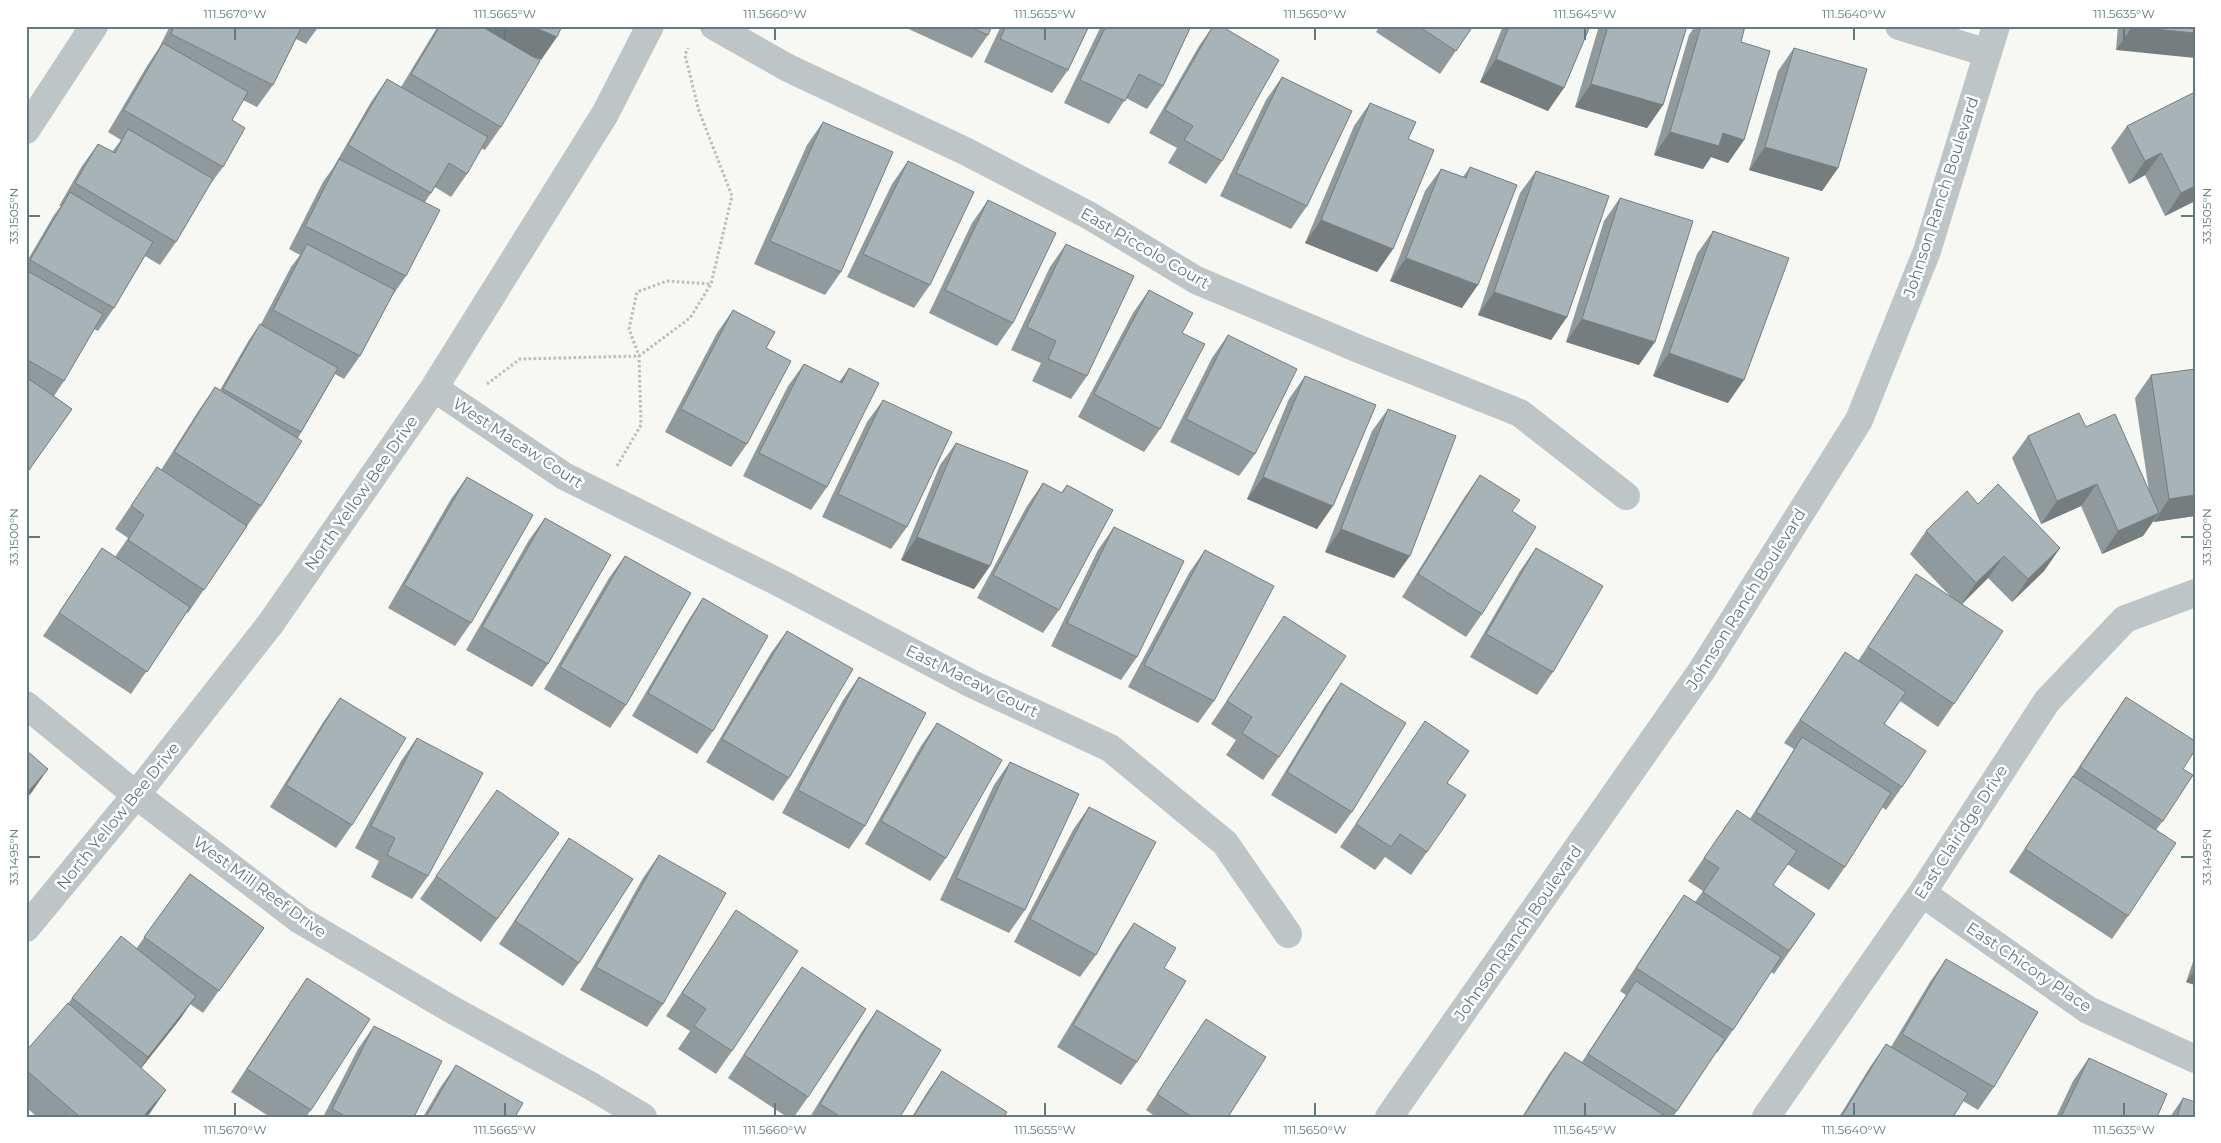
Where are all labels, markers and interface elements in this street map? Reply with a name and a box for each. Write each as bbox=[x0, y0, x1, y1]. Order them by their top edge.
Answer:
text: 111.5670°W bbox=[203, 6, 267, 21]
text: 111.5665°W bbox=[474, 6, 536, 21]
text: 111.5660°W bbox=[743, 6, 807, 21]
text: 111.5655°W bbox=[1014, 6, 1076, 21]
text: 111.5650°W bbox=[1283, 6, 1347, 21]
text: 111.5645°W bbox=[1554, 6, 1616, 21]
text: 111.5640°W bbox=[1822, 6, 1886, 21]
text: 111.5635°W bbox=[2093, 6, 2155, 21]
street label: Johnson Ranch Boulevard bbox=[1899, 94, 1982, 301]
text: 33.1505°N bbox=[6, 188, 21, 244]
text: 33.1505°N bbox=[2199, 188, 2214, 244]
street label: East Piccolo Court bbox=[1077, 203, 1213, 293]
street label: West Macaw Court bbox=[449, 394, 587, 492]
street label: North Yellow Bee Drive bbox=[300, 412, 422, 574]
street label: Johnson Ranch Boulevard bbox=[1682, 505, 1810, 694]
text: 33.1500°N bbox=[6, 508, 21, 566]
text: 33.1500°N bbox=[2199, 508, 2214, 566]
street label: East Macaw Court bbox=[903, 641, 1042, 721]
street label: North Yellow Bee Drive bbox=[53, 738, 183, 894]
street label: East Clairidge Drive bbox=[1911, 761, 2011, 903]
text: 33.1495°N bbox=[6, 829, 21, 885]
text: 33.1495°N bbox=[2199, 829, 2214, 885]
street label: West Mill Reef Drive bbox=[190, 832, 330, 942]
street label: Johnson Ranch Boulevard bbox=[1450, 842, 1586, 1025]
street label: East Chicory Place bbox=[1963, 918, 2095, 1016]
text: 111.5670°W bbox=[203, 1122, 267, 1137]
text: 111.5665°W bbox=[474, 1122, 536, 1137]
text: 111.5660°W bbox=[743, 1122, 807, 1137]
text: 111.5655°W bbox=[1014, 1122, 1076, 1137]
text: 111.5650°W bbox=[1283, 1122, 1347, 1137]
text: 111.5645°W bbox=[1554, 1122, 1616, 1137]
text: 111.5640°W bbox=[1822, 1122, 1886, 1137]
text: 111.5635°W bbox=[2093, 1122, 2155, 1137]

